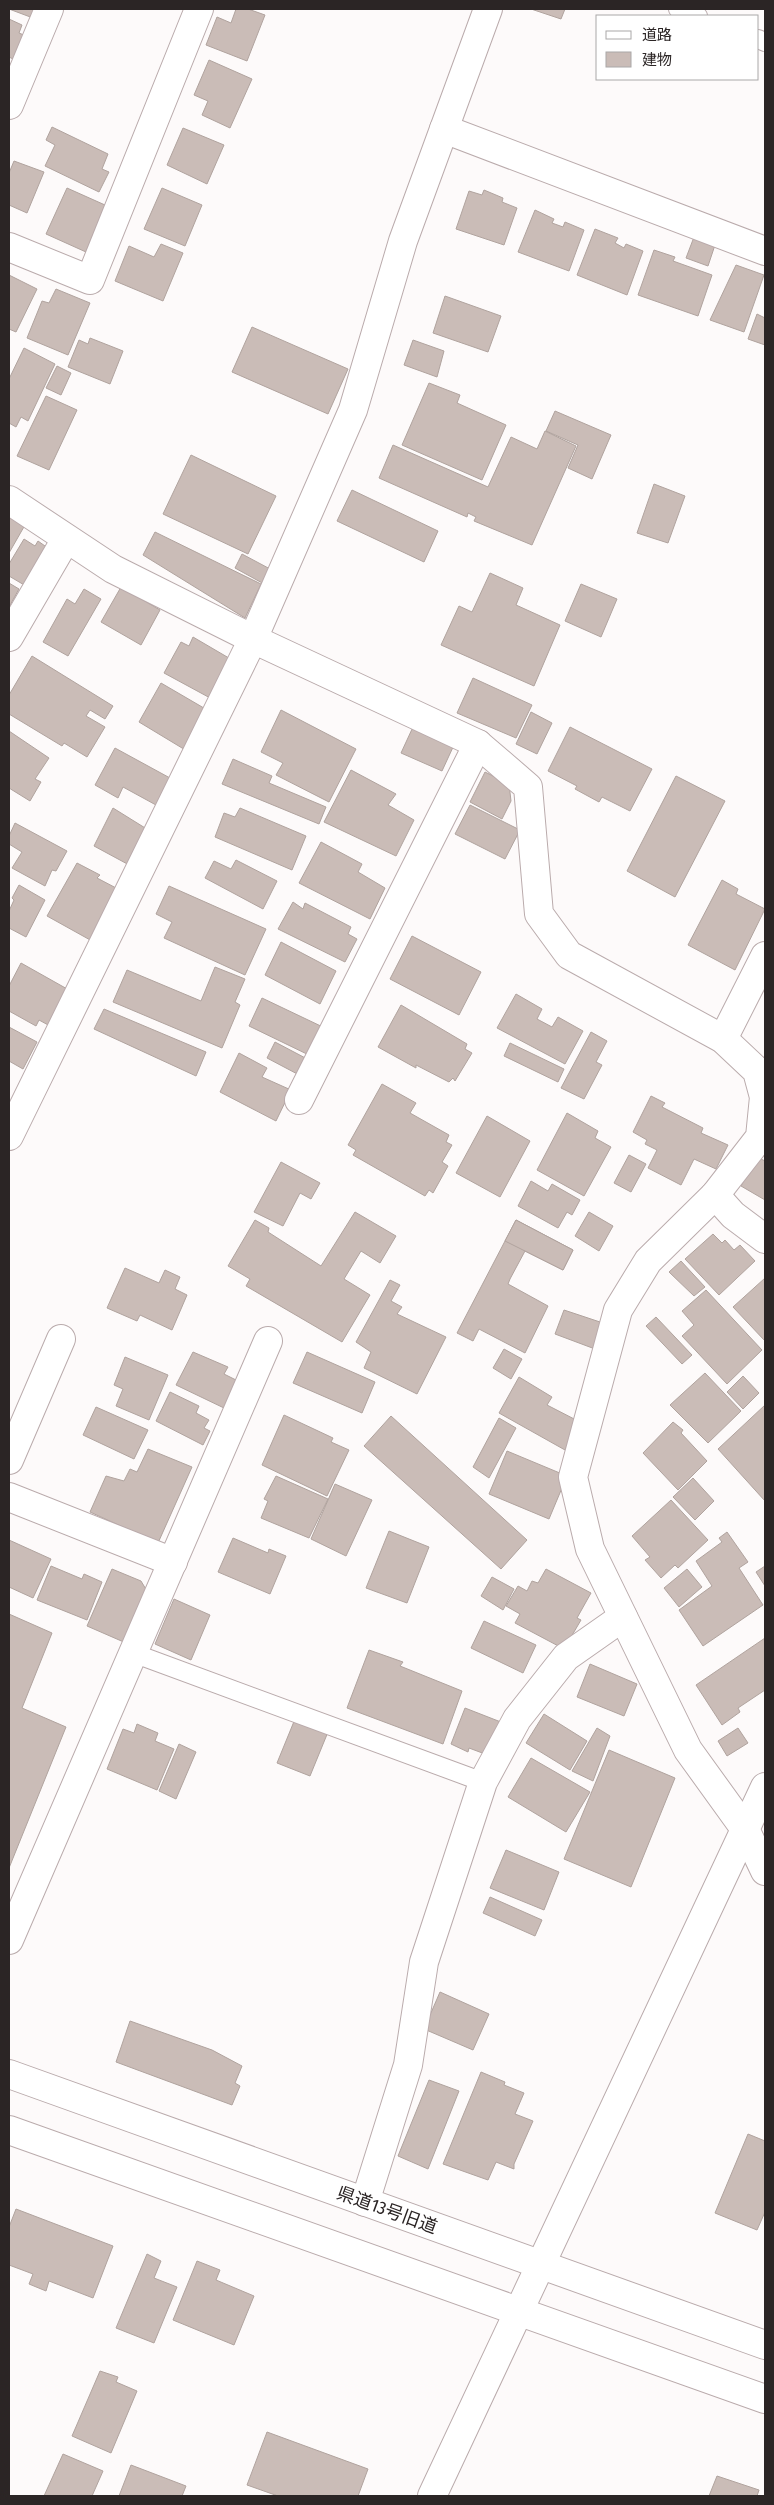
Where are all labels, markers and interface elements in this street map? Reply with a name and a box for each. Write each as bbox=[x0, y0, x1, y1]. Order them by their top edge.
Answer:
legend bbox=[596, 15, 759, 80]
text: 道路 bbox=[642, 26, 672, 44]
text: 建物 bbox=[642, 51, 672, 69]
street label: 県道13号旧道 bbox=[334, 2182, 440, 2238]

